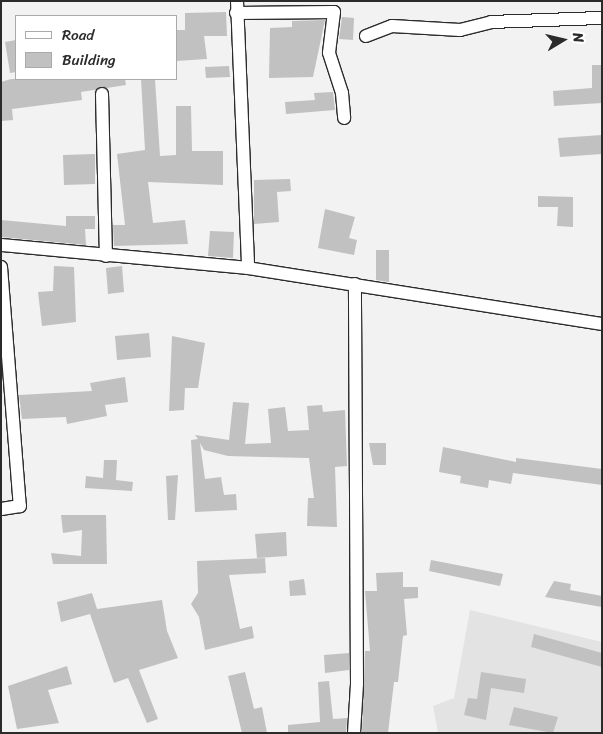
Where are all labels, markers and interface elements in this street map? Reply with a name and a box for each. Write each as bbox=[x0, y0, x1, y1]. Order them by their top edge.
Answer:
legend bbox=[15, 15, 178, 80]
north arrow bbox=[538, 15, 588, 65]
text: Road bbox=[62, 22, 94, 48]
text: N bbox=[565, 31, 591, 44]
text: Building bbox=[62, 47, 116, 73]

